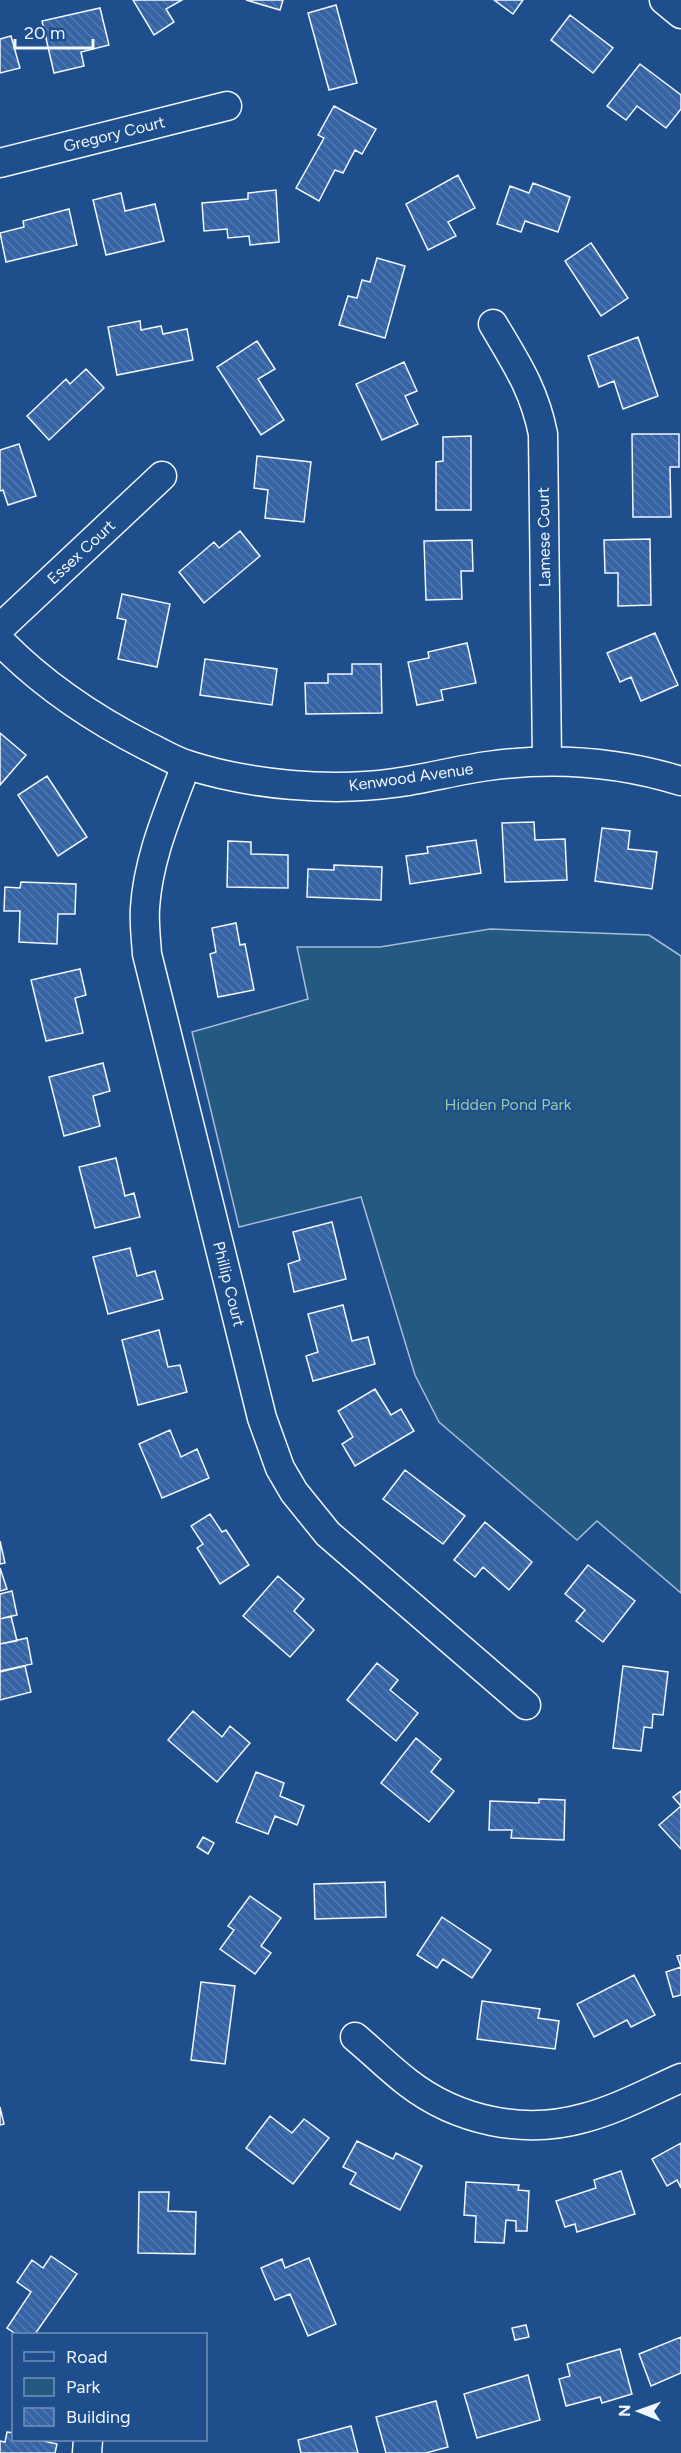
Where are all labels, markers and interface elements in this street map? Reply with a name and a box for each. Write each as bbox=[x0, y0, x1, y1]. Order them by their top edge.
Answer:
scale bar bbox=[15, 12, 93, 50]
text: 20 m bbox=[24, 22, 65, 44]
street label: Gregory Court bbox=[61, 112, 167, 156]
street label: Lamese Court bbox=[534, 487, 554, 587]
street label: Essex Court bbox=[43, 516, 119, 588]
street label: Kenwood Avenue bbox=[348, 759, 475, 795]
park label: Hidden Pond Park bbox=[444, 1095, 572, 1114]
street label: Phillip Court bbox=[209, 1239, 249, 1329]
legend bbox=[12, 2333, 207, 2441]
text: Road bbox=[66, 2346, 107, 2368]
text: Park bbox=[66, 2376, 101, 2398]
north arrow bbox=[609, 2381, 669, 2441]
text: N bbox=[615, 2404, 634, 2417]
text: Building bbox=[66, 2406, 131, 2428]

